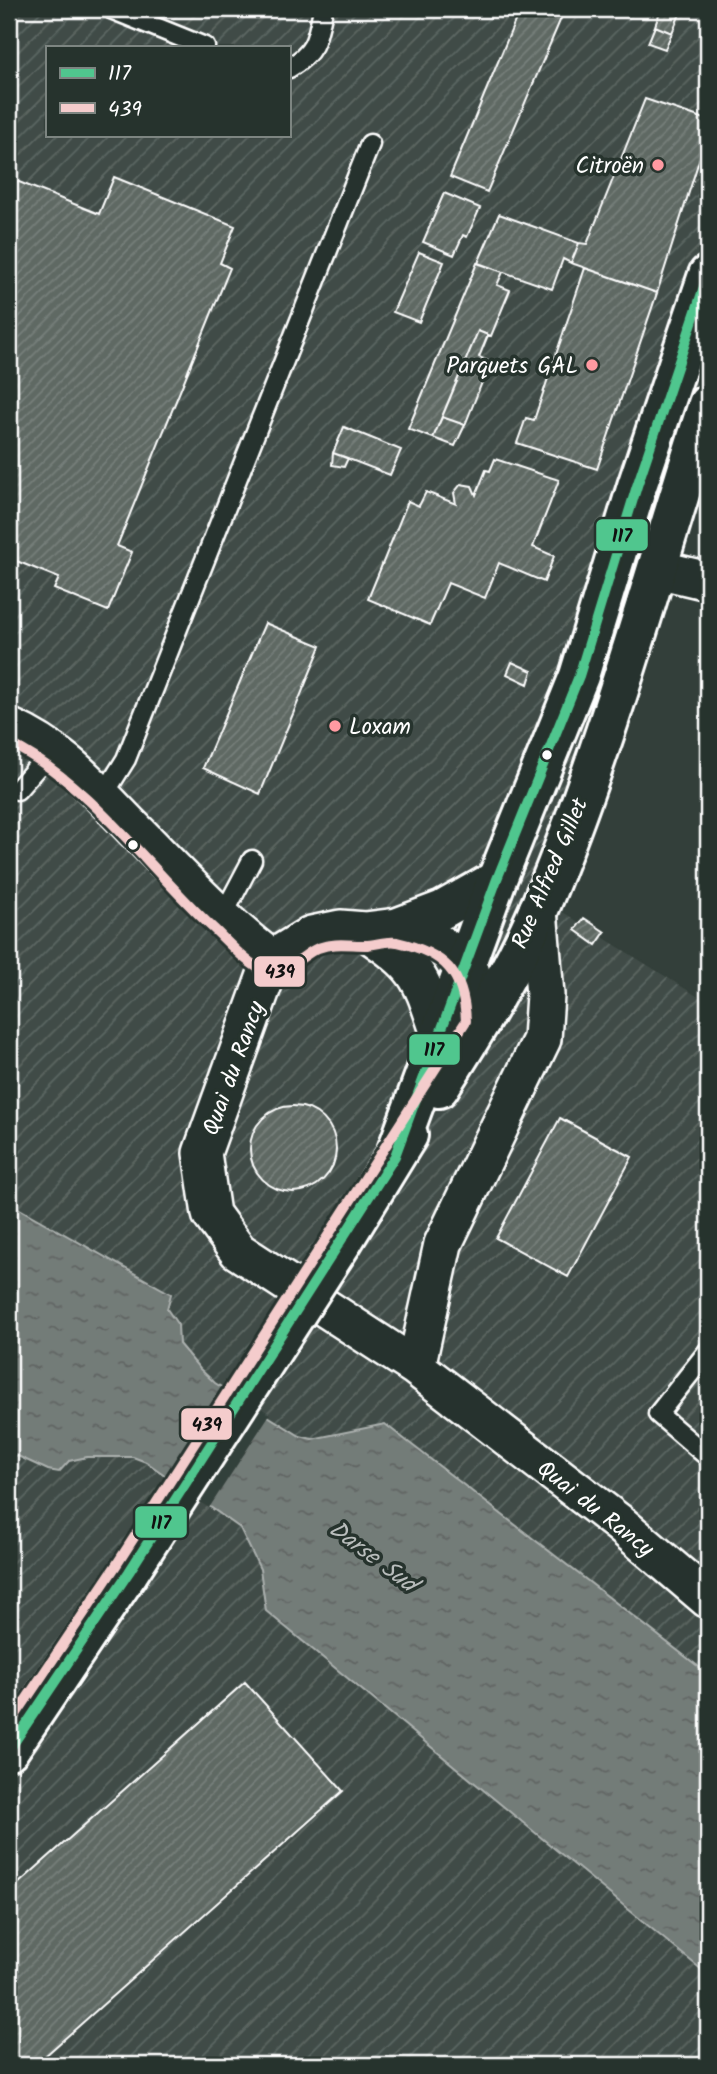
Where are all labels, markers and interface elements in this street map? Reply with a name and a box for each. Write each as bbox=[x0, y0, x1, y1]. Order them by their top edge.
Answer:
legend bbox=[46, 46, 290, 136]
text: 117 bbox=[108, 58, 132, 91]
text: 439 bbox=[108, 94, 142, 127]
place label: Citroën bbox=[575, 149, 644, 185]
marker: Citroën bbox=[650, 157, 666, 173]
place label: Parquets GAL bbox=[446, 349, 578, 385]
marker: Parquets GAL bbox=[584, 357, 600, 373]
line badge: 117 bbox=[595, 518, 649, 552]
text: 117 bbox=[612, 522, 633, 552]
place label: Loxam bbox=[349, 710, 411, 746]
marker: Loxam bbox=[327, 718, 343, 734]
unlabelled marker bbox=[540, 748, 554, 762]
street label: Rue Alfred Gillet bbox=[503, 792, 599, 955]
unlabelled marker bbox=[126, 838, 140, 852]
line badge: 439 bbox=[253, 955, 306, 988]
text: 439 bbox=[265, 958, 296, 988]
street label: Quai du Rancy bbox=[194, 996, 276, 1141]
line badge: 117 bbox=[408, 1033, 461, 1066]
text: 117 bbox=[424, 1036, 445, 1066]
line badge: 439 bbox=[180, 1407, 233, 1441]
text: 439 bbox=[192, 1411, 223, 1441]
street label: Quai du Rancy bbox=[528, 1452, 661, 1567]
line badge: 117 bbox=[134, 1505, 188, 1539]
text: 117 bbox=[151, 1509, 172, 1539]
water label: Darse Sud bbox=[320, 1511, 428, 1606]

